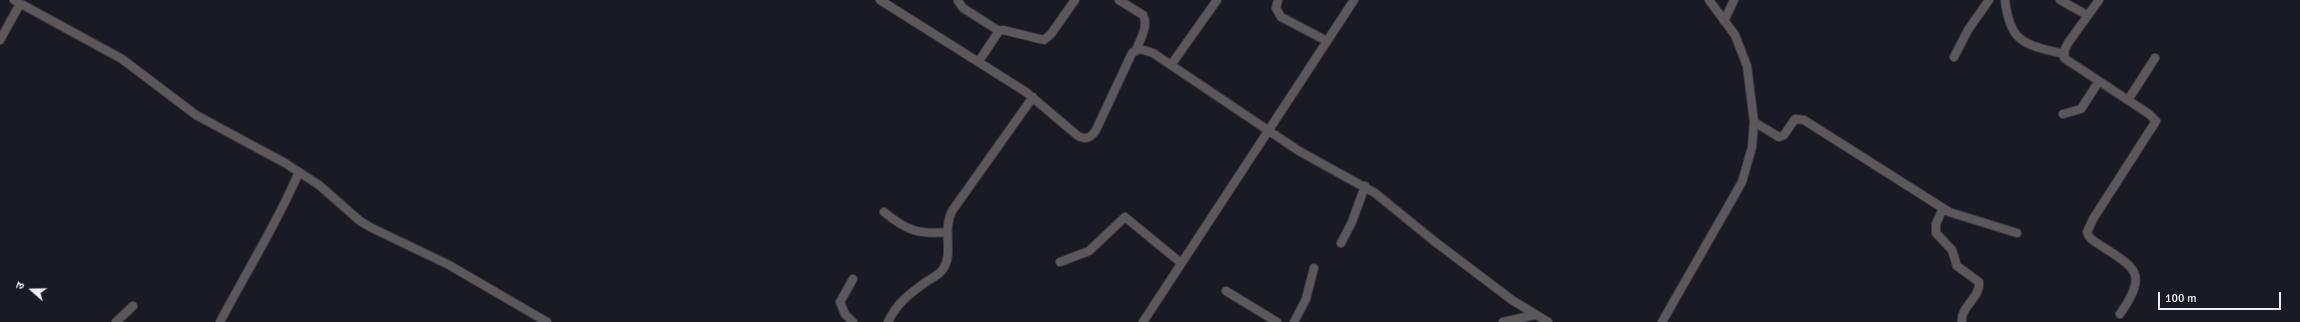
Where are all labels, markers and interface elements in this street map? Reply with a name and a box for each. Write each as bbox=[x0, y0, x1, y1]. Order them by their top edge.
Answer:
north arrow bbox=[12, 270, 52, 310]
text: उ bbox=[13, 280, 27, 291]
scale bar bbox=[2160, 284, 2283, 310]
text: 100 m bbox=[2165, 291, 2197, 306]

